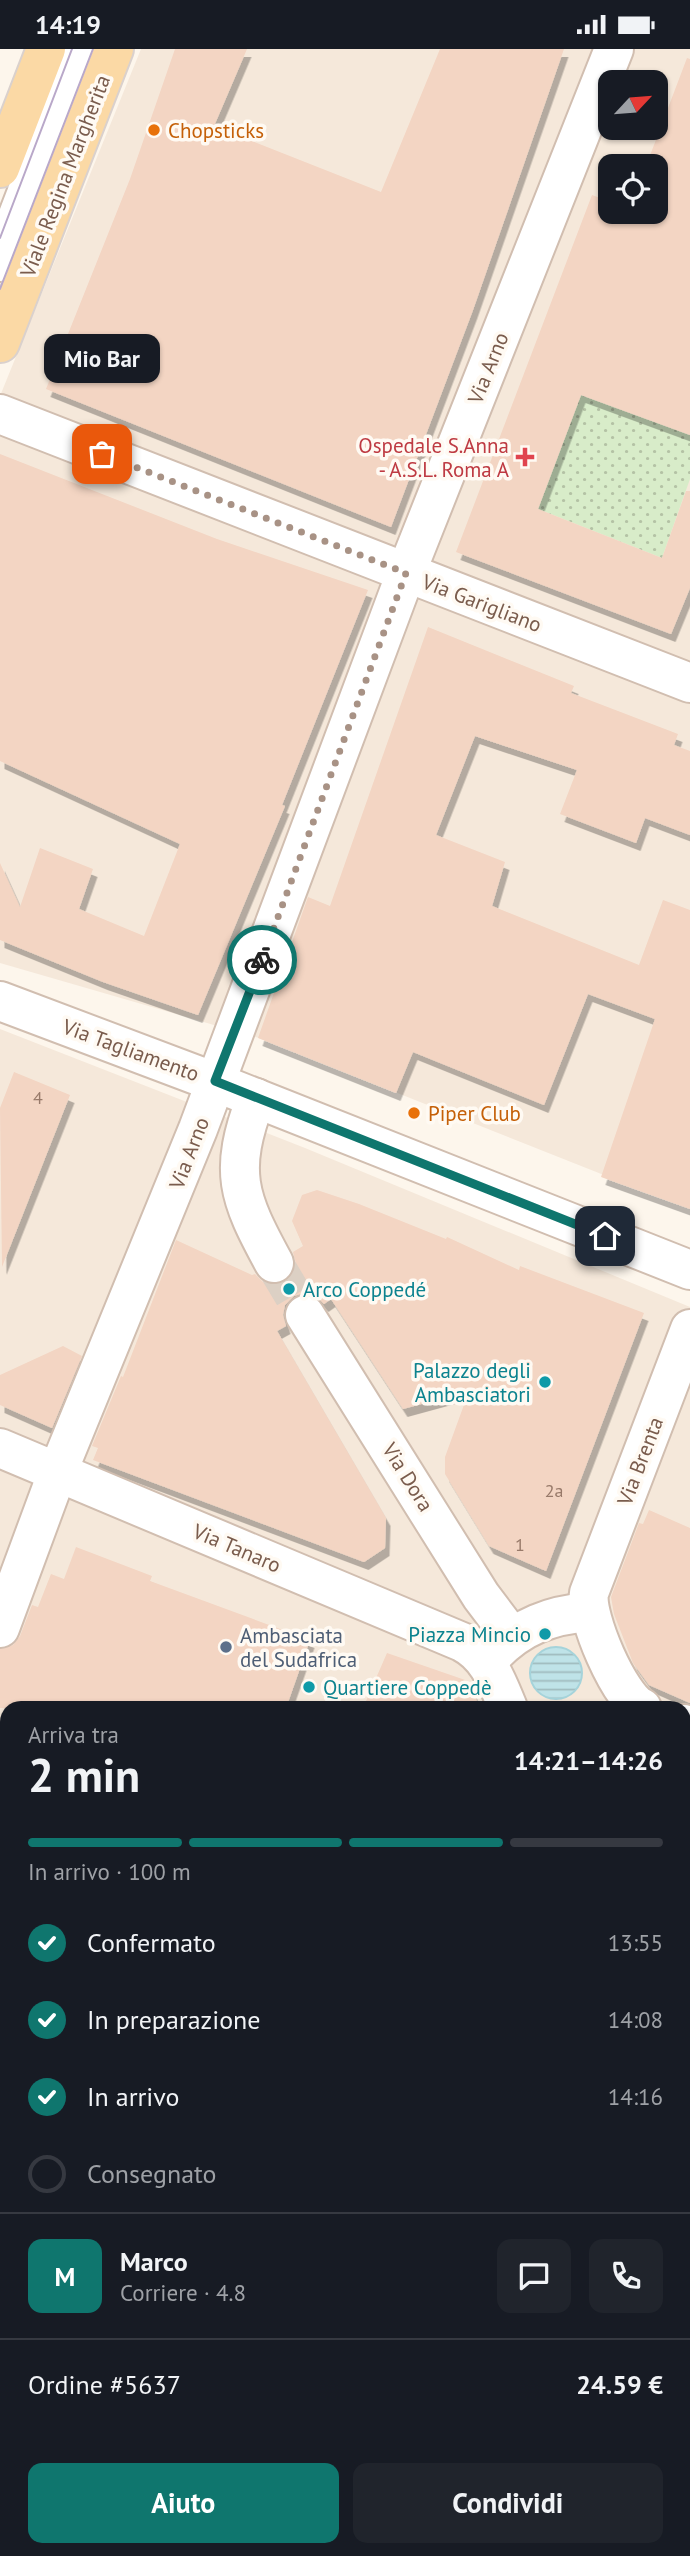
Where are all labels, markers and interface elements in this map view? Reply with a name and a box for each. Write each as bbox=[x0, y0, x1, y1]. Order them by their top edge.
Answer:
text: 14:19 bbox=[35, 8, 101, 41]
north arrow bbox=[598, 70, 668, 140]
map controls bbox=[598, 70, 668, 224]
street label: Viale Regina Margherita bbox=[14, 71, 116, 282]
place label: Chopsticks bbox=[168, 117, 264, 144]
marker: Chopsticks bbox=[146, 122, 162, 138]
button: locate bbox=[598, 154, 668, 224]
street label: Via Arno bbox=[461, 328, 515, 409]
callout: Mio Bar bbox=[44, 335, 160, 384]
text: Mio Bar bbox=[64, 344, 140, 373]
pin bbox=[72, 424, 132, 484]
place label: Ospedale S.Anna - A.S.L. Roma A bbox=[358, 432, 510, 483]
icon: bag bbox=[83, 435, 121, 473]
marker: Ospedale S.Anna - A.S.L. Roma A bbox=[515, 447, 535, 467]
street label: Via Garigliano bbox=[418, 567, 546, 638]
courier bbox=[227, 925, 297, 995]
icon: bike bbox=[243, 941, 281, 979]
street label: Via Tagliamento bbox=[58, 1012, 203, 1087]
house number: 4 bbox=[33, 1086, 43, 1109]
place label: Piper Club bbox=[428, 1100, 521, 1127]
marker: Piper Club bbox=[406, 1105, 422, 1121]
street label: Via Arno bbox=[163, 1113, 215, 1194]
pin bbox=[575, 1206, 635, 1266]
icon: home bbox=[586, 1217, 624, 1255]
place label: Arco Coppedé bbox=[303, 1276, 426, 1303]
marker: Arco Coppedé bbox=[281, 1281, 297, 1297]
place label: Palazzo degli Ambasciatori bbox=[413, 1357, 531, 1408]
marker: Palazzo degli Ambasciatori bbox=[537, 1374, 553, 1390]
street label: Via Brenta bbox=[610, 1413, 669, 1510]
street label: Via Dora bbox=[376, 1437, 440, 1516]
house number: 2a bbox=[545, 1479, 563, 1502]
street label: Via Tanaro bbox=[188, 1517, 285, 1579]
house number: 1 bbox=[515, 1533, 525, 1556]
place label: Piazza Mincio bbox=[408, 1621, 531, 1648]
place label: Ambasciata del Sudafrica bbox=[240, 1622, 357, 1673]
marker: Piazza Mincio bbox=[537, 1626, 553, 1642]
marker: Ambasciata del Sudafrica bbox=[218, 1639, 234, 1655]
place label: Quartiere Coppedè bbox=[323, 1674, 492, 1701]
marker: Quartiere Coppedè bbox=[301, 1679, 317, 1695]
text: Arriva tra bbox=[28, 1720, 119, 1749]
text: 14:21–14:26 bbox=[514, 1744, 663, 1777]
text: 2 min bbox=[28, 1745, 140, 1805]
text: In arrivo · 100 m bbox=[28, 1857, 191, 1886]
icon: check bbox=[28, 1924, 66, 1962]
text: Confermato bbox=[87, 1926, 216, 1959]
text: 13:55 bbox=[608, 1928, 663, 1957]
icon: check bbox=[28, 2001, 66, 2039]
text: In preparazione bbox=[87, 2003, 261, 2036]
text: 14:08 bbox=[608, 2005, 663, 2034]
icon: check bbox=[28, 2078, 66, 2116]
text: In arrivo bbox=[87, 2080, 179, 2113]
text: 14:16 bbox=[608, 2082, 663, 2111]
text: Consegnato bbox=[87, 2157, 217, 2190]
button: chat bbox=[497, 2239, 571, 2313]
button: phone bbox=[589, 2239, 663, 2313]
text: Marco bbox=[120, 2245, 188, 2278]
text: M bbox=[55, 2260, 75, 2293]
text: Corriere · 4.8 bbox=[120, 2278, 246, 2307]
text: Ordine #5637 bbox=[28, 2368, 181, 2401]
text: 24.59 € bbox=[576, 2368, 663, 2401]
button: Aiuto bbox=[28, 2463, 339, 2543]
button: Condividi bbox=[353, 2463, 663, 2543]

